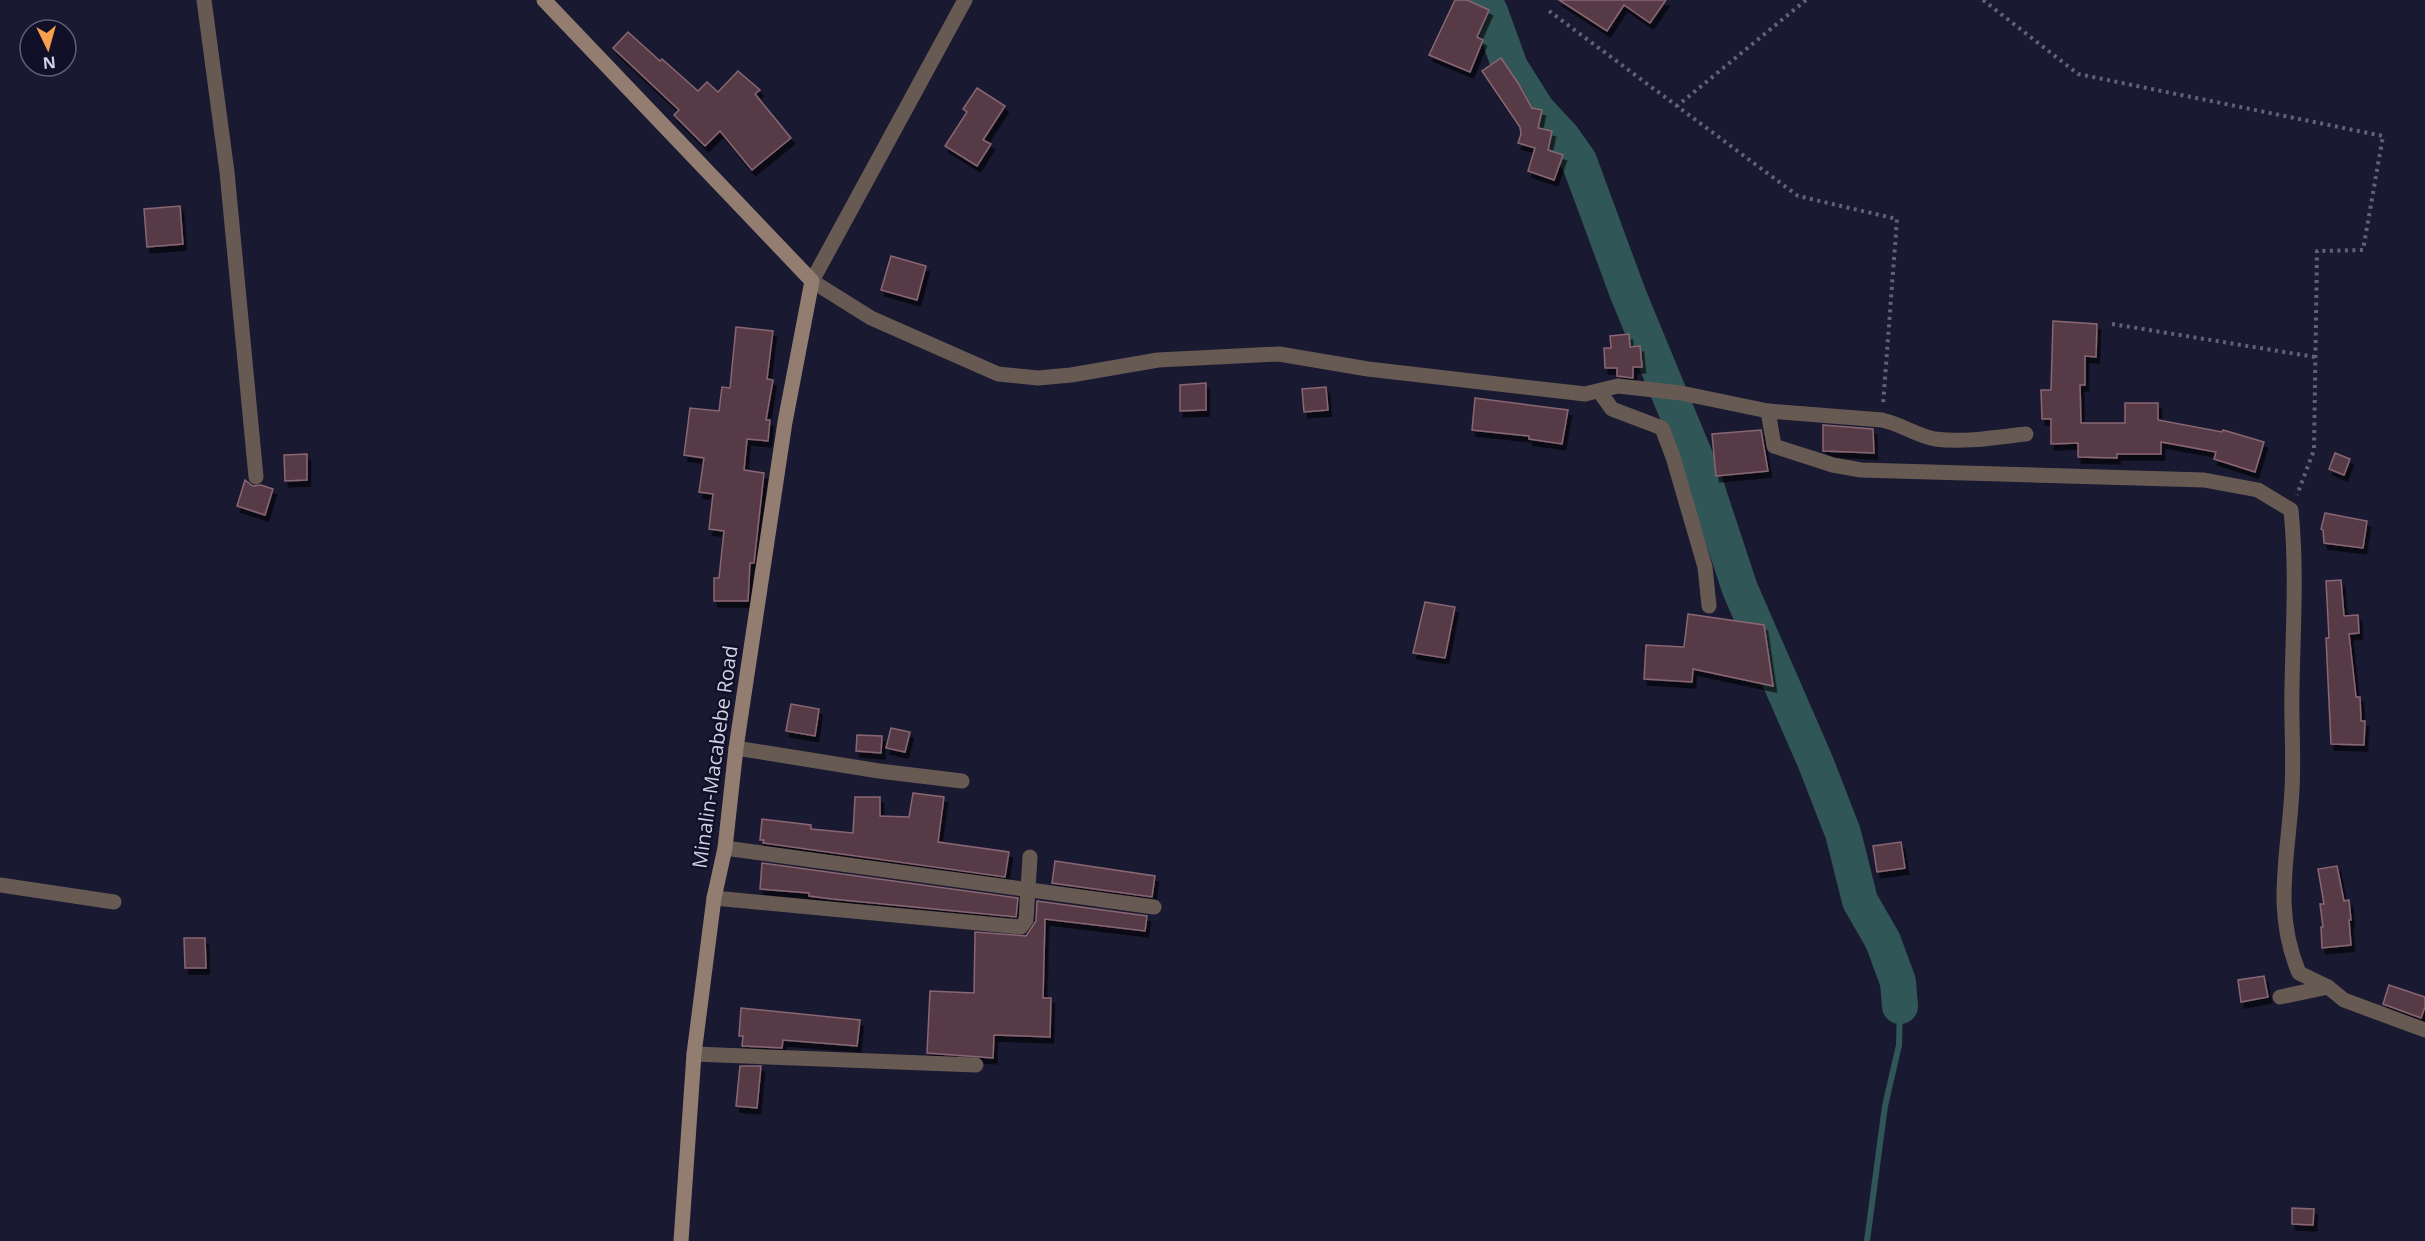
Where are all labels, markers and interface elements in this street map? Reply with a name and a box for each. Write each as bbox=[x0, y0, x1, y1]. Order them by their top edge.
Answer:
north arrow bbox=[18, 18, 78, 78]
text: N bbox=[42, 51, 57, 74]
street label: Minalin-Macabebe Road bbox=[685, 644, 744, 870]

